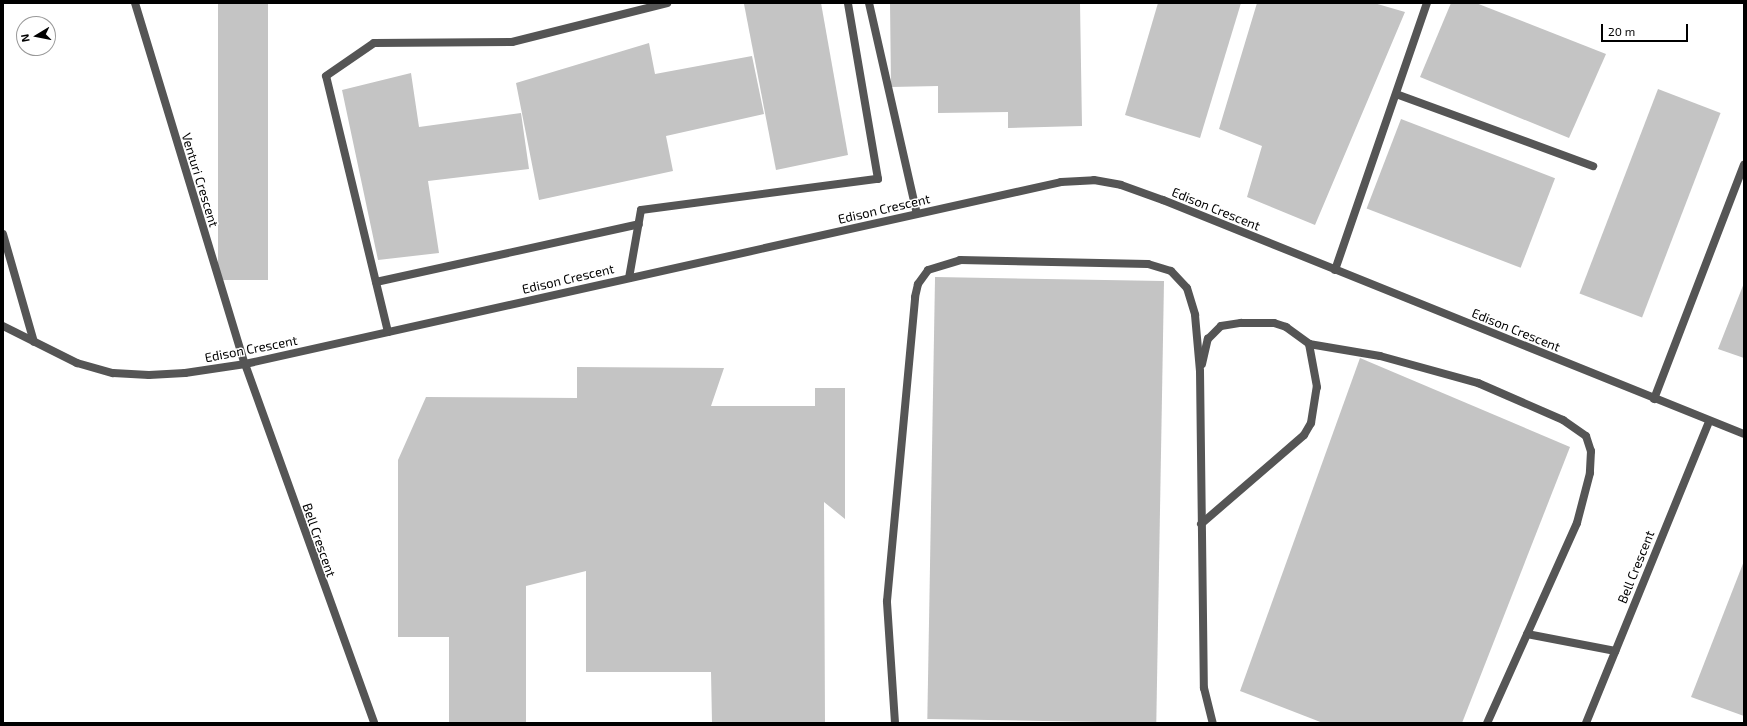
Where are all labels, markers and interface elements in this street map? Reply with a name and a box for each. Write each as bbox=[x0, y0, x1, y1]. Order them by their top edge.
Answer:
north arrow bbox=[16, 16, 56, 56]
scale bar bbox=[1603, 16, 1690, 42]
text: 20 m bbox=[1608, 24, 1635, 38]
text: N bbox=[18, 33, 32, 43]
street label: Venturi Crescent bbox=[178, 131, 222, 229]
street label: Edison Crescent bbox=[1169, 184, 1263, 234]
street label: Edison Crescent bbox=[836, 191, 932, 227]
street label: Edison Crescent bbox=[520, 261, 616, 297]
street label: Edison Crescent bbox=[1469, 305, 1563, 355]
street label: Edison Crescent bbox=[203, 332, 299, 366]
street label: Bell Crescent bbox=[299, 501, 339, 579]
street label: Bell Crescent bbox=[1614, 528, 1658, 606]

